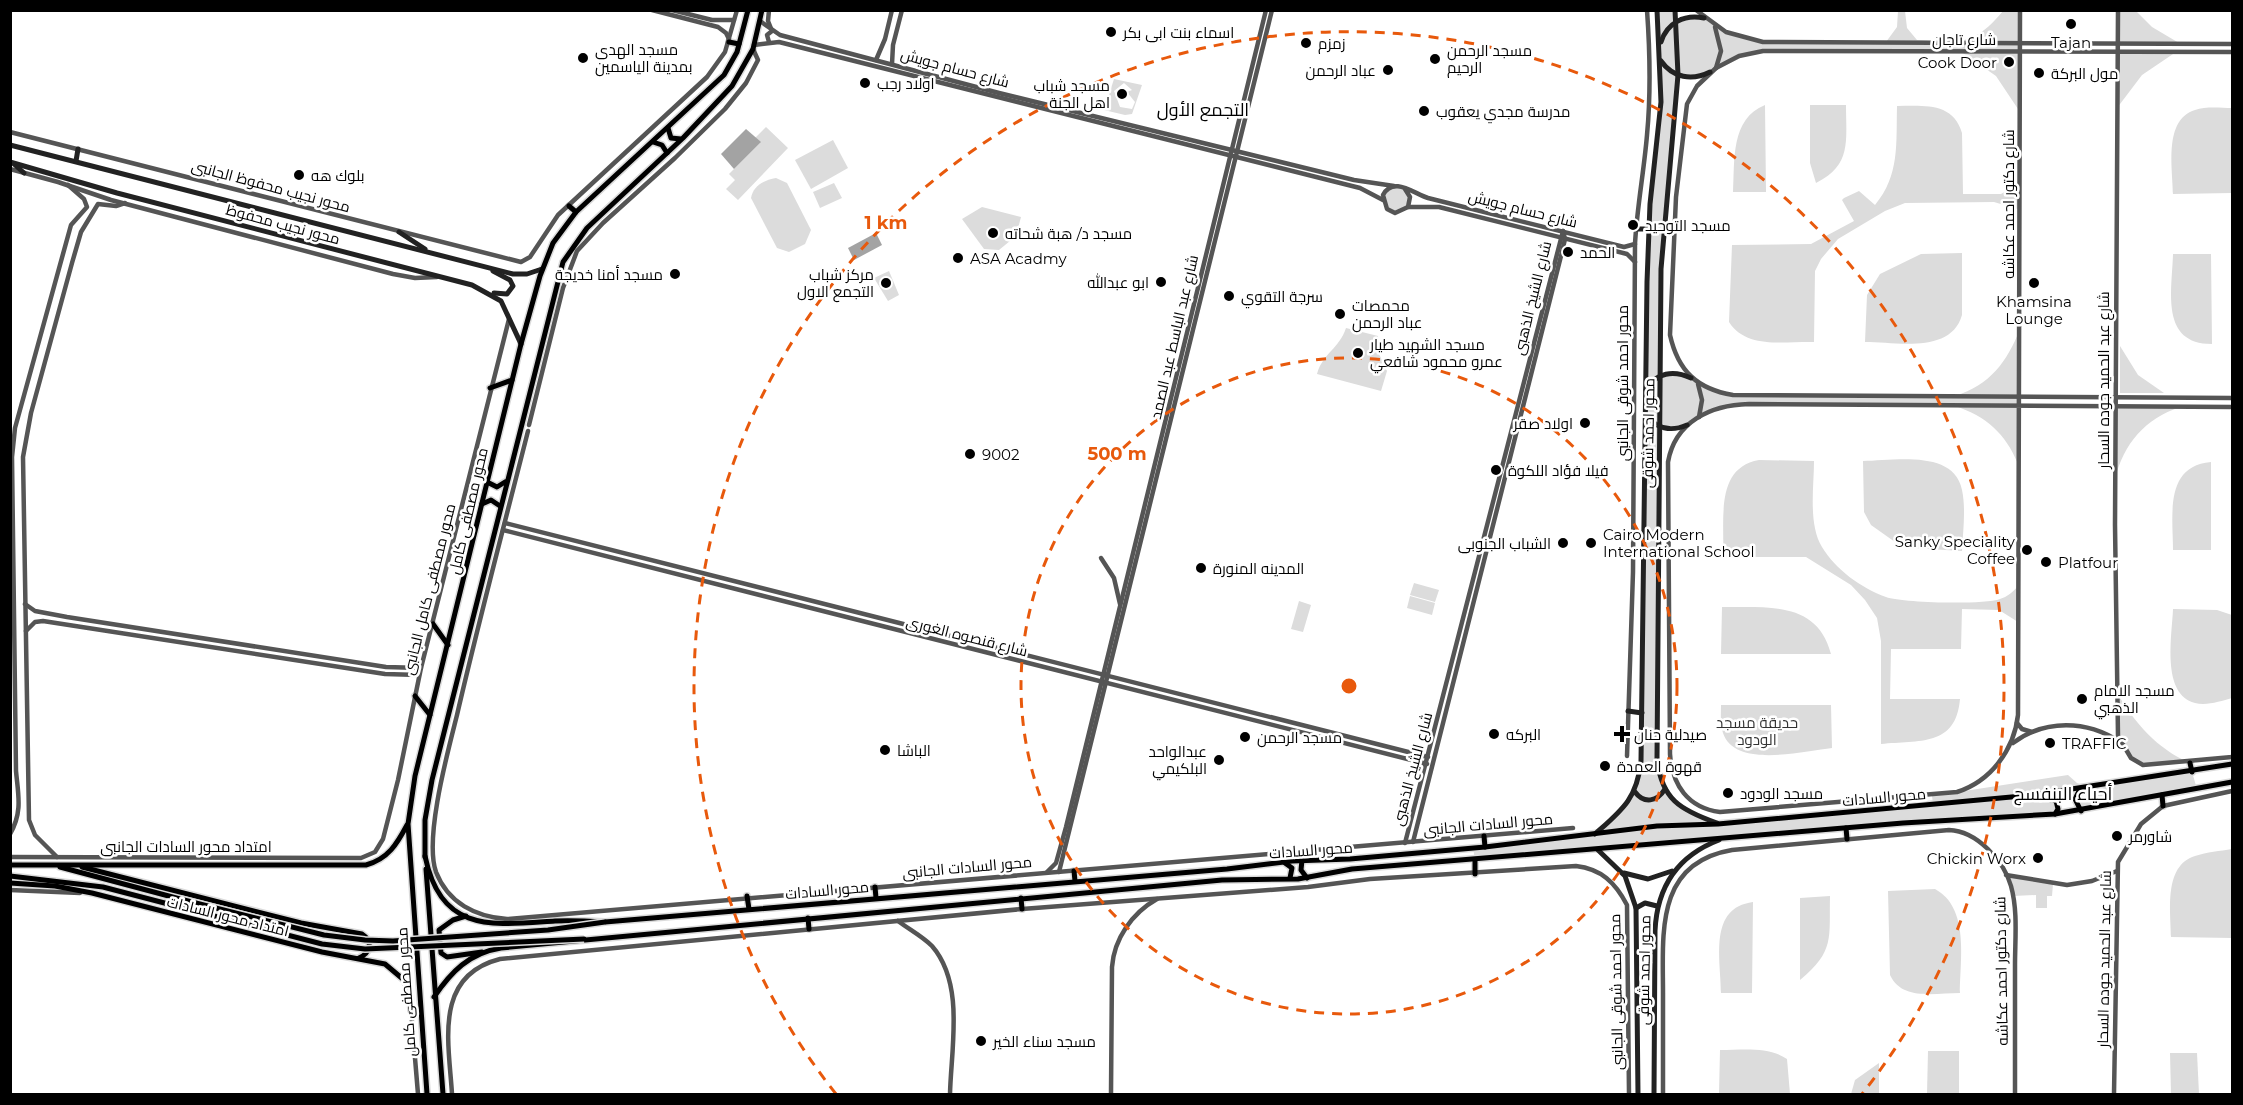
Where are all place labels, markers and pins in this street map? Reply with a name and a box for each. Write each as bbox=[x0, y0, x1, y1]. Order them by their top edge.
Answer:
marker: Tajan bbox=[2064, 17, 2078, 31]
place label: اسماء بنت ابى بكر bbox=[1122, 23, 1234, 43]
marker: اسماء بنت ابى بكر bbox=[1104, 25, 1118, 39]
place label: Tajan bbox=[2051, 33, 2091, 52]
place label: زمزم bbox=[1318, 34, 1345, 54]
marker: زمزم bbox=[1299, 36, 1313, 50]
place label: مسجد الهدى بمدينة الياسمين bbox=[595, 40, 693, 77]
place label: مسجد الرحمن الرحيم bbox=[1447, 41, 1532, 78]
marker: مسجد الهدى بمدينة الياسمين bbox=[576, 51, 590, 65]
marker: مسجد الرحمن الرحيم bbox=[1428, 52, 1442, 66]
place label: Cook Door bbox=[1918, 53, 1997, 72]
marker: Cook Door bbox=[2002, 55, 2016, 69]
place label: عباد الرحمن bbox=[1306, 61, 1376, 81]
marker: عباد الرحمن bbox=[1381, 63, 1395, 77]
place label: مول البركة bbox=[2051, 64, 2118, 83]
marker: مول البركة bbox=[2032, 66, 2046, 80]
place label: اولاد رجب bbox=[877, 74, 935, 93]
marker: اولاد رجب bbox=[858, 76, 872, 90]
place label: مسجد شباب اهل الجنة bbox=[1033, 76, 1110, 113]
marker: مسجد شباب اهل الجنة bbox=[1115, 87, 1129, 101]
place label: مدرسة مجدي يعقوب bbox=[1436, 102, 1570, 124]
marker: مدرسة مجدي يعقوب bbox=[1417, 104, 1431, 118]
place label: بلوك هه bbox=[311, 166, 365, 185]
marker: بلوك هه bbox=[292, 168, 306, 182]
place label: مسجد التوحيد bbox=[1645, 216, 1731, 235]
marker: مسجد التوحيد bbox=[1626, 218, 1640, 232]
place label: مسجد د/ هبة شحاته bbox=[1005, 224, 1132, 243]
marker: مسجد د/ هبة شحاته bbox=[986, 226, 1000, 240]
place label: الحمد bbox=[1580, 243, 1615, 262]
marker: الحمد bbox=[1561, 245, 1575, 259]
place label: ASA Acadmy bbox=[970, 249, 1067, 268]
marker: ASA Acadmy bbox=[951, 251, 965, 265]
place label: مسجد أمنا خديجة bbox=[555, 265, 663, 284]
place label: مركز شباب التجمع الاول bbox=[797, 265, 874, 303]
marker: مسجد أمنا خديجة bbox=[668, 267, 682, 281]
place label: ابو عبدالله bbox=[1087, 273, 1149, 292]
marker: ابو عبدالله bbox=[1154, 275, 1168, 289]
marker: مركز شباب التجمع الاول bbox=[879, 276, 893, 290]
marker: Khamsina Lounge bbox=[2027, 276, 2041, 290]
place label: سرجة التقوي bbox=[1241, 287, 1323, 309]
marker: سرجة التقوي bbox=[1222, 289, 1236, 303]
place label: Khamsina Lounge bbox=[1996, 292, 2072, 328]
place label: محمصات عباد الرحمن bbox=[1352, 296, 1423, 333]
marker: محمصات عباد الرحمن bbox=[1333, 307, 1347, 321]
place label: مسجد الشهيد طيار عمرو محمود شافعي bbox=[1369, 335, 1503, 374]
marker: مسجد الشهيد طيار عمرو محمود شافعي bbox=[1351, 346, 1365, 360]
place label: اولاد صقر bbox=[1513, 414, 1573, 433]
marker: اولاد صقر bbox=[1578, 416, 1592, 430]
place label: 9002 bbox=[982, 445, 1020, 464]
marker: 9002 bbox=[963, 447, 977, 461]
place label: فيلا فؤاد اللكوة bbox=[1508, 461, 1609, 480]
marker: فيلا فؤاد اللكوة bbox=[1489, 463, 1503, 477]
place label: Cairo Modern International School bbox=[1603, 525, 1754, 561]
place label: Sanky Speciality Coffee bbox=[1895, 532, 2016, 568]
place label: الشباب الجنوبى bbox=[1458, 534, 1551, 554]
marker: الشباب الجنوبى bbox=[1556, 536, 1570, 550]
marker: Cairo Modern International School bbox=[1584, 536, 1598, 550]
marker: Sanky Speciality Coffee bbox=[2020, 543, 2034, 557]
place label: Platfour bbox=[2058, 553, 2118, 572]
marker: Platfour bbox=[2039, 555, 2053, 569]
place label: المدينه المنورة bbox=[1213, 559, 1304, 578]
marker: المدينه المنورة bbox=[1194, 561, 1208, 575]
centre of rings bbox=[1339, 676, 1359, 696]
place label: مسجد الامام الذهبي bbox=[2094, 681, 2175, 720]
marker: مسجد الامام الذهبي bbox=[2075, 692, 2089, 706]
place label: البركه bbox=[1506, 725, 1541, 744]
place label: صيدلية حنان bbox=[1634, 725, 1707, 745]
marker: البركه bbox=[1487, 727, 1501, 741]
marker: صيدلية حنان bbox=[1615, 727, 1629, 741]
place label: مسجد الرحمن bbox=[1257, 728, 1342, 748]
marker: مسجد الرحمن bbox=[1238, 730, 1252, 744]
place label: TRAFFIC bbox=[2062, 734, 2127, 753]
marker: TRAFFIC bbox=[2043, 736, 2057, 750]
place label: الباشا bbox=[897, 741, 931, 760]
place label: عبدالواحد البلكيمي bbox=[1148, 742, 1207, 781]
marker: الباشا bbox=[878, 743, 892, 757]
marker: عبدالواحد البلكيمي bbox=[1212, 753, 1226, 767]
place label: قهوة العمدة bbox=[1617, 757, 1702, 777]
marker: قهوة العمدة bbox=[1598, 759, 1612, 773]
place label: مسجد الودود bbox=[1740, 784, 1823, 803]
marker: مسجد الودود bbox=[1721, 786, 1735, 800]
place label: شاورمر bbox=[2128, 827, 2172, 846]
marker: شاورمر bbox=[2110, 829, 2124, 843]
place label: Chickin Worx bbox=[1927, 849, 2026, 868]
marker: Chickin Worx bbox=[2031, 851, 2045, 865]
place label: مسجد سناء الخير bbox=[992, 1032, 1096, 1051]
marker: مسجد سناء الخير bbox=[974, 1034, 988, 1048]

